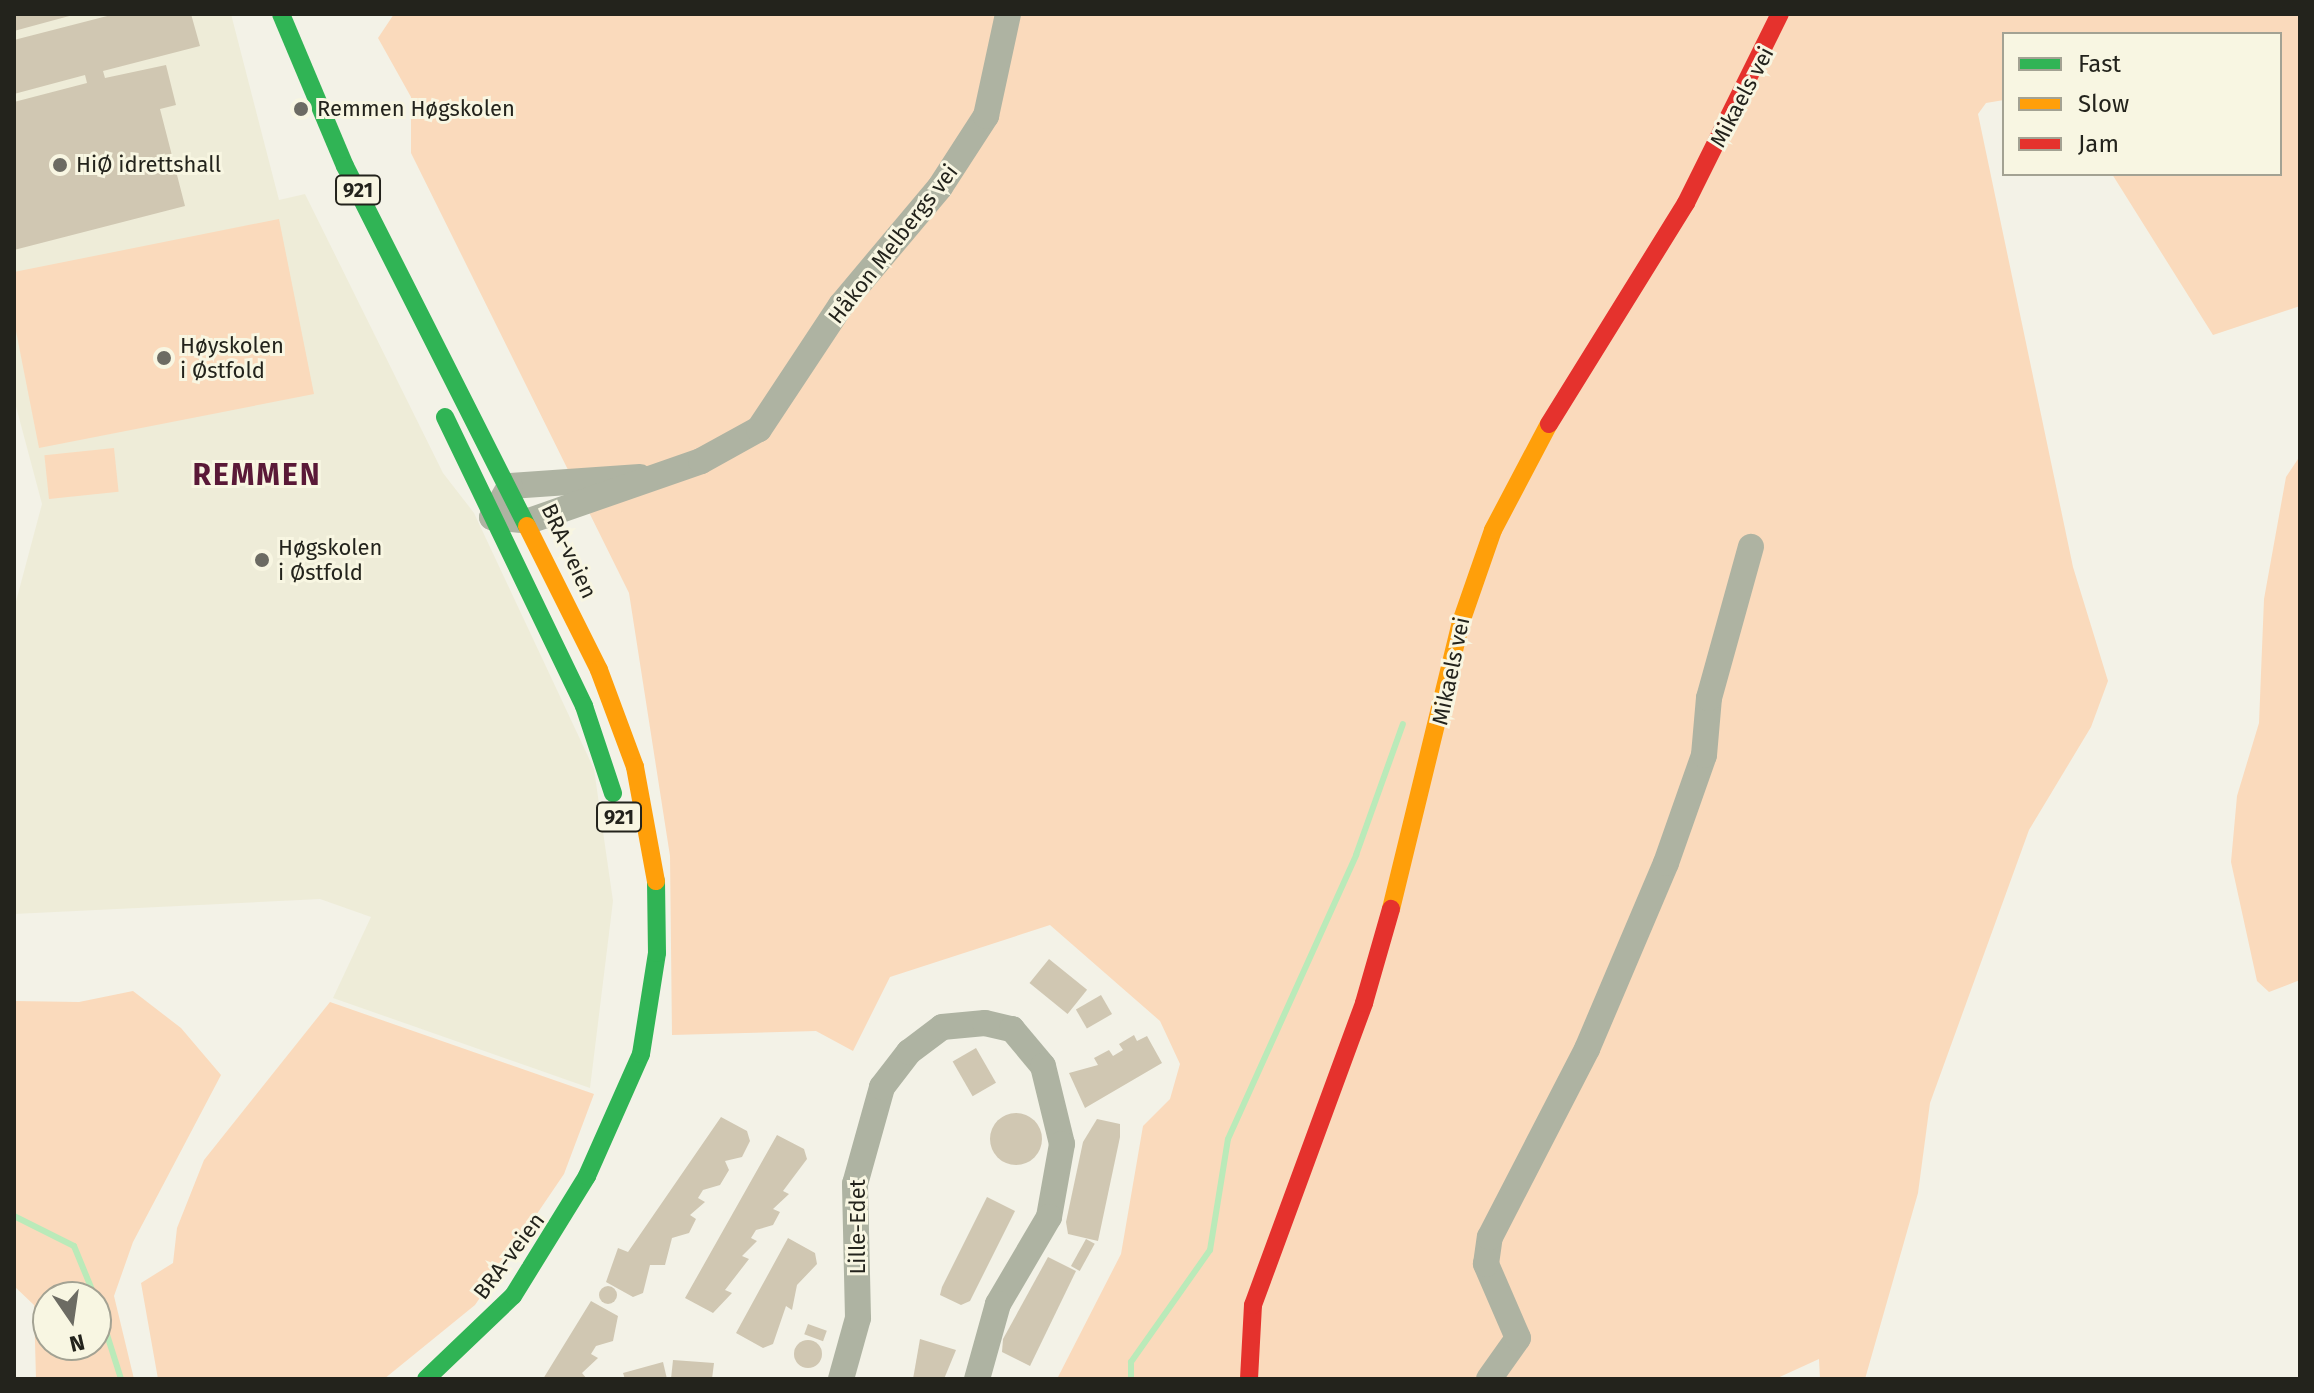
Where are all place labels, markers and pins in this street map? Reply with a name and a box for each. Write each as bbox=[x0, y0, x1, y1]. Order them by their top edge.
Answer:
place label: Remmen Høgskolen bbox=[317, 96, 515, 122]
marker: Remmen Høgskolen bbox=[292, 100, 310, 118]
place label: HiØ idrettshall bbox=[76, 152, 221, 178]
marker: HiØ idrettshall bbox=[51, 156, 69, 174]
place label: Høyskolen i Østfold bbox=[180, 332, 284, 384]
marker: Høyskolen i Østfold bbox=[155, 349, 173, 367]
place label: Høgskolen i Østfold bbox=[278, 534, 382, 586]
marker: Høgskolen i Østfold bbox=[253, 551, 271, 569]

